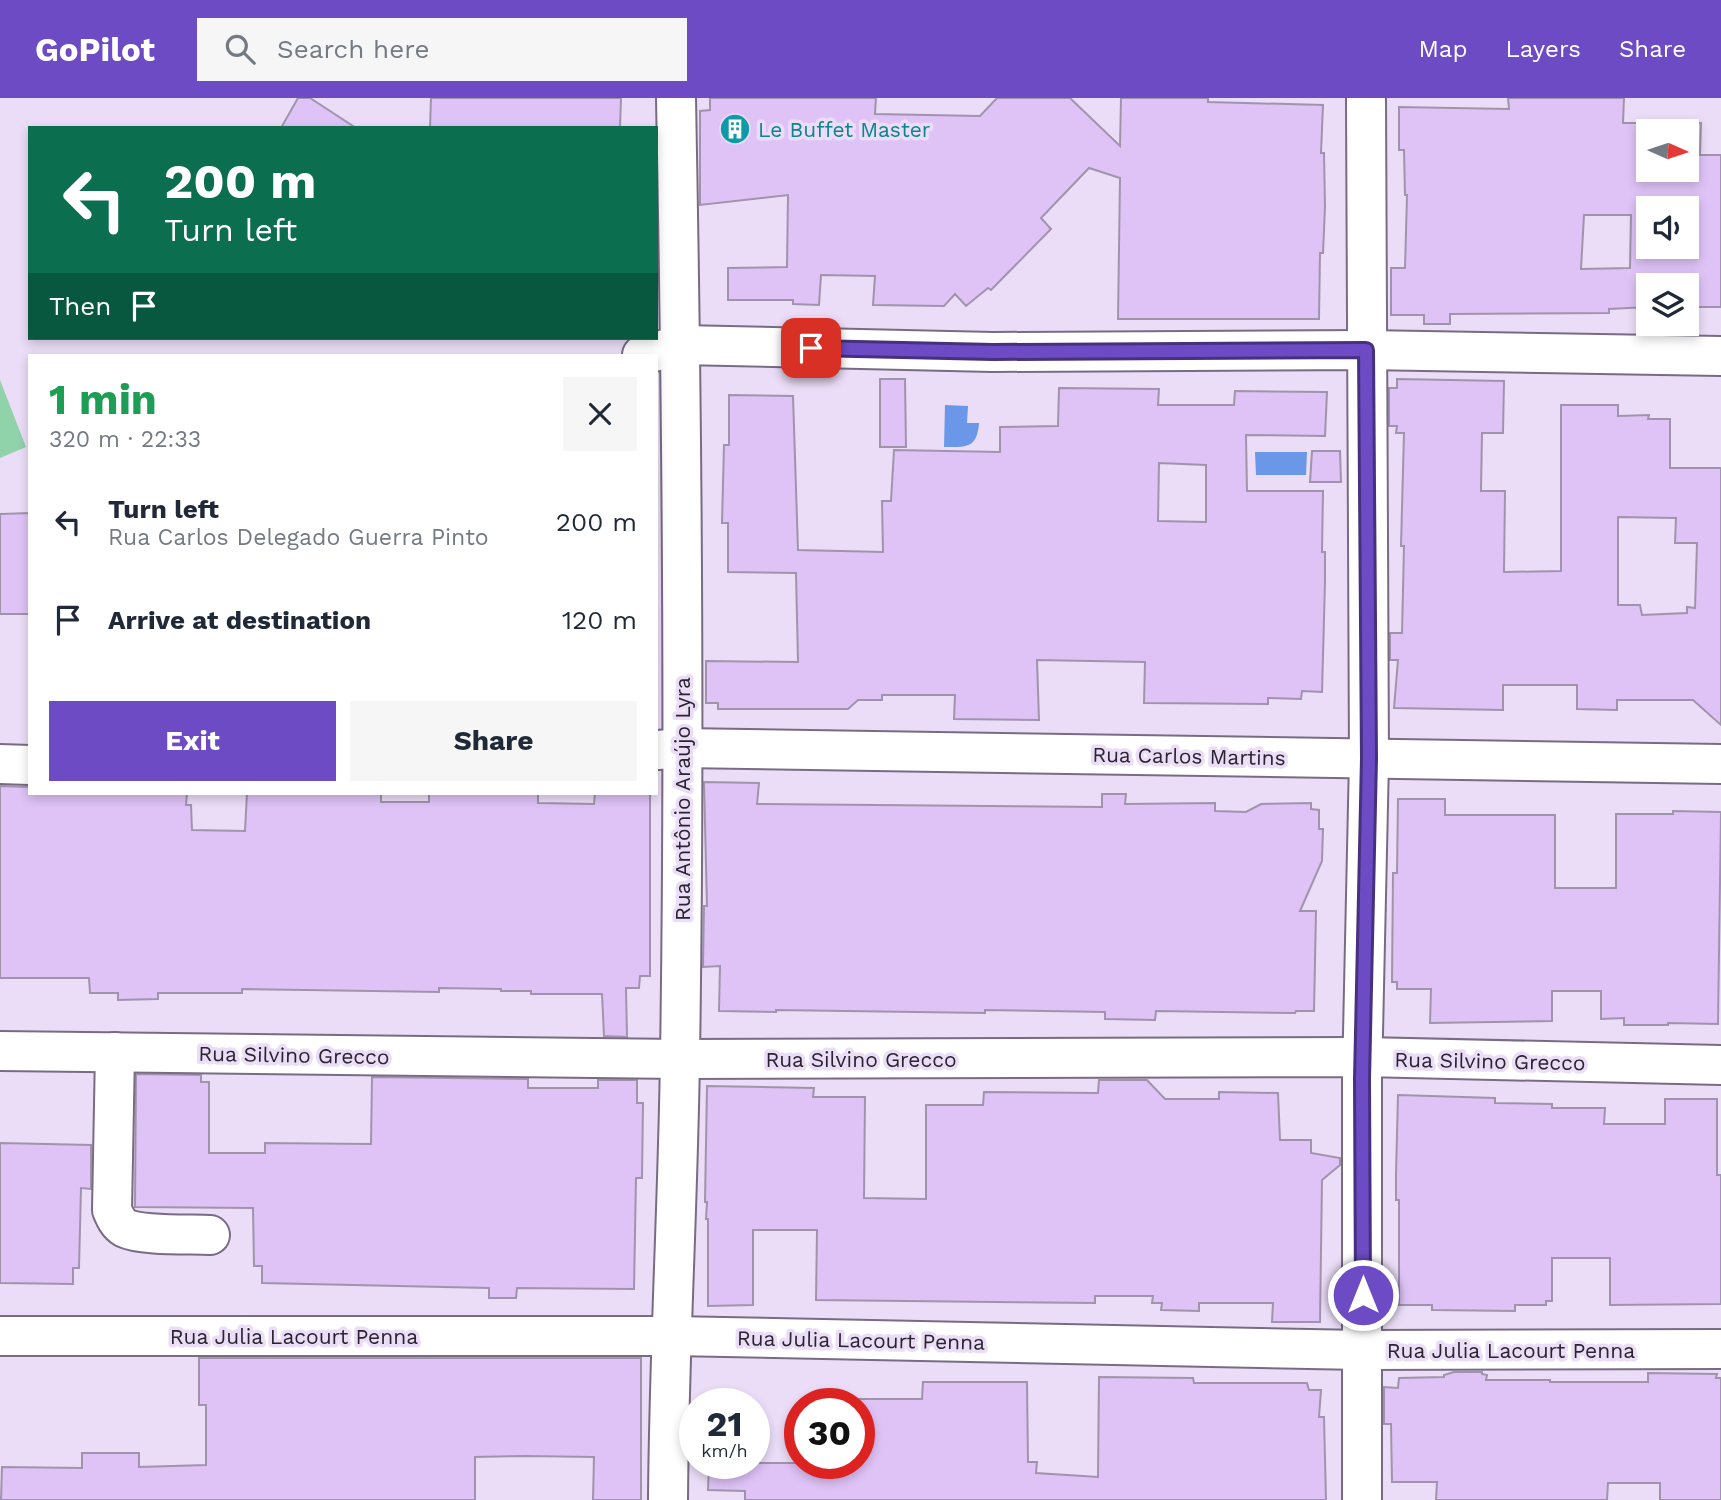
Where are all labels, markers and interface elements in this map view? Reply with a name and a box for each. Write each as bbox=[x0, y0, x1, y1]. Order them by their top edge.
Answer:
search box bbox=[197, 18, 687, 81]
text: GoPilot bbox=[35, 30, 155, 69]
icon: search bbox=[221, 30, 259, 68]
text: Search here bbox=[277, 34, 429, 64]
text: Map bbox=[1419, 35, 1467, 63]
text: Layers bbox=[1505, 35, 1581, 63]
text: Share bbox=[1619, 35, 1686, 63]
building icon: Le Buffet Master bbox=[718, 112, 752, 146]
place label: Le Buffet Master bbox=[758, 117, 931, 142]
north arrow bbox=[1636, 119, 1699, 182]
map controls bbox=[1636, 119, 1699, 336]
text: 200 m bbox=[164, 152, 316, 210]
icon: left bbox=[49, 154, 140, 245]
button: sound bbox=[1636, 196, 1699, 259]
text: Turn left bbox=[164, 211, 297, 249]
button: layers bbox=[1636, 273, 1699, 336]
icon: arrive bbox=[125, 287, 163, 325]
text: Then bbox=[49, 291, 111, 321]
pin bbox=[781, 318, 841, 378]
icon: arrive bbox=[792, 329, 830, 367]
text: 1 min bbox=[49, 375, 157, 424]
button: close bbox=[563, 377, 637, 451]
text: 320 m · 22:33 bbox=[49, 426, 201, 453]
text: Turn left bbox=[108, 494, 219, 524]
icon: left bbox=[49, 503, 87, 541]
text: 200 m bbox=[556, 507, 637, 537]
text: Rua Carlos Delegado Guerra Pinto bbox=[108, 524, 489, 551]
icon: arrive bbox=[49, 601, 87, 639]
text: Arrive at destination bbox=[108, 605, 371, 635]
text: 120 m bbox=[562, 605, 637, 635]
street label: Rua Antônio Araújo Lyra bbox=[670, 677, 695, 921]
button: Exit bbox=[49, 701, 336, 781]
button: Share bbox=[350, 701, 637, 781]
street label: Rua Carlos Martins bbox=[1092, 742, 1286, 770]
street label: Rua Silvino Grecco bbox=[198, 1041, 390, 1069]
street label: Rua Silvino Grecco bbox=[765, 1047, 957, 1072]
street label: Rua Silvino Grecco bbox=[1394, 1047, 1586, 1075]
position arrow bbox=[1326, 1258, 1400, 1332]
street label: Rua Julia Lacourt Penna bbox=[170, 1324, 418, 1349]
street label: Rua Julia Lacourt Penna bbox=[737, 1325, 985, 1355]
street label: Rua Julia Lacourt Penna bbox=[1387, 1338, 1635, 1363]
speed limit sign: 30 bbox=[784, 1388, 875, 1479]
text: 21 bbox=[707, 1403, 742, 1445]
text: km/h bbox=[701, 1440, 748, 1461]

